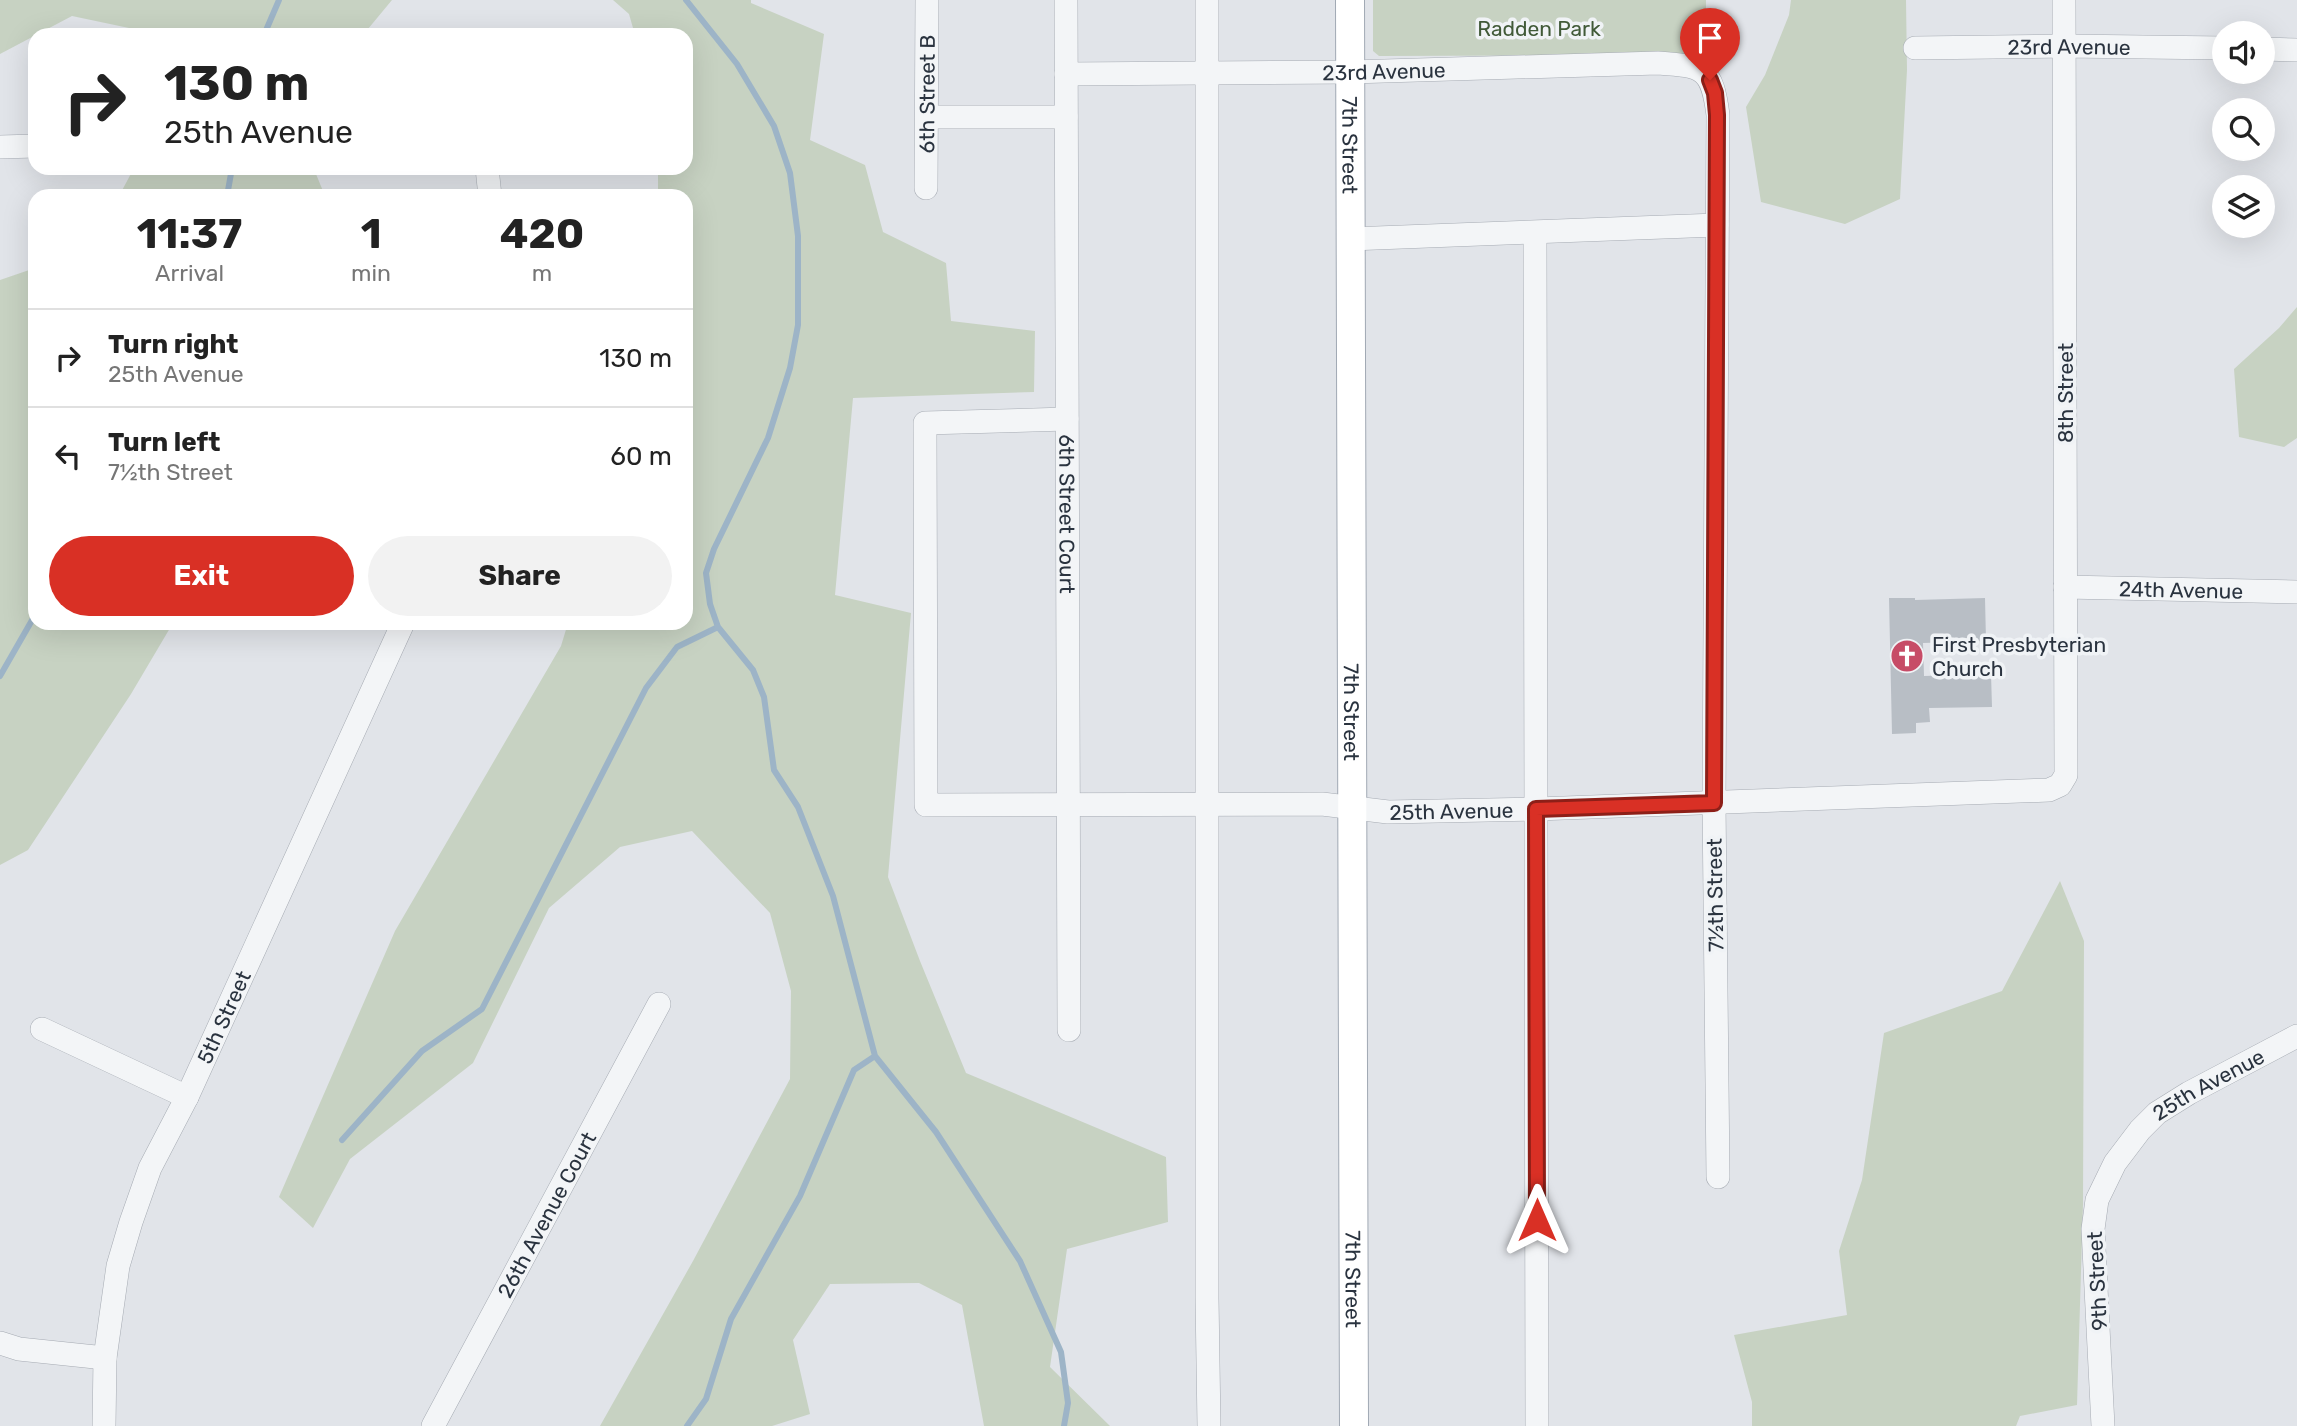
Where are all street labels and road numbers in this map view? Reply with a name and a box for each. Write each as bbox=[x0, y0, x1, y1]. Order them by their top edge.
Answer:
street label: 23rd Avenue bbox=[2007, 33, 2131, 59]
street label: 6th Street B bbox=[914, 35, 939, 153]
street label: 23rd Avenue bbox=[1322, 57, 1446, 85]
street label: 7th Street bbox=[1338, 96, 1363, 194]
street label: 8th Street bbox=[2053, 343, 2078, 443]
street label: 6th Street Court bbox=[1055, 434, 1080, 594]
street label: 24th Avenue bbox=[2119, 576, 2243, 603]
street label: 7th Street bbox=[1339, 663, 1365, 761]
street label: 25th Avenue bbox=[1389, 797, 1514, 824]
street label: 7½th Street bbox=[1702, 838, 1728, 952]
street label: 5th Street bbox=[191, 967, 255, 1067]
street label: 25th Avenue bbox=[2148, 1043, 2268, 1125]
street label: 26th Avenue Court bbox=[492, 1127, 601, 1302]
street label: 7th Street bbox=[1341, 1230, 1366, 1328]
street label: 9th Street bbox=[2082, 1231, 2112, 1331]

